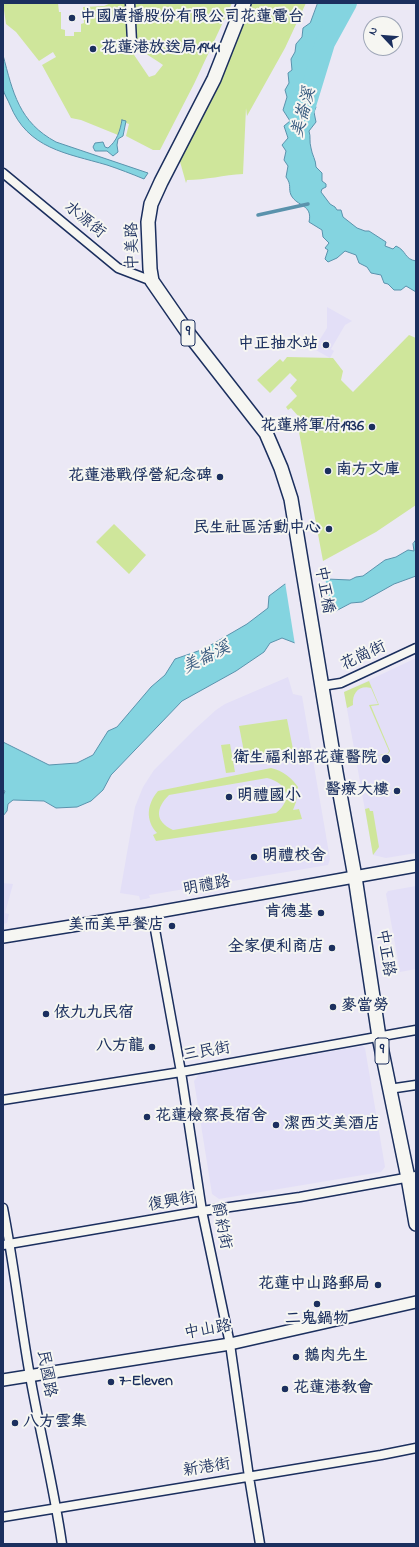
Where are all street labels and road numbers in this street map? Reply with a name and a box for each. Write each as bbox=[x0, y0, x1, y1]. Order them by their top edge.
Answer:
street label: 水源街 bbox=[59, 198, 109, 244]
street label: 中美路 bbox=[124, 222, 144, 270]
road number: 9 bbox=[181, 320, 195, 346]
street label: 中正橋 bbox=[309, 565, 337, 615]
street label: 花崗街 bbox=[338, 638, 390, 676]
street label: 明禮路 bbox=[182, 873, 232, 901]
street label: 中正路 bbox=[371, 928, 397, 978]
road number: 9 bbox=[375, 1038, 389, 1064]
street label: 三民街 bbox=[182, 1039, 232, 1067]
street label: 復興街 bbox=[147, 1189, 197, 1217]
street label: 節約街 bbox=[206, 1201, 234, 1251]
street label: 中山路 bbox=[183, 1317, 233, 1345]
street label: 民國路 bbox=[31, 1349, 59, 1399]
street label: 新港街 bbox=[182, 1456, 232, 1482]

